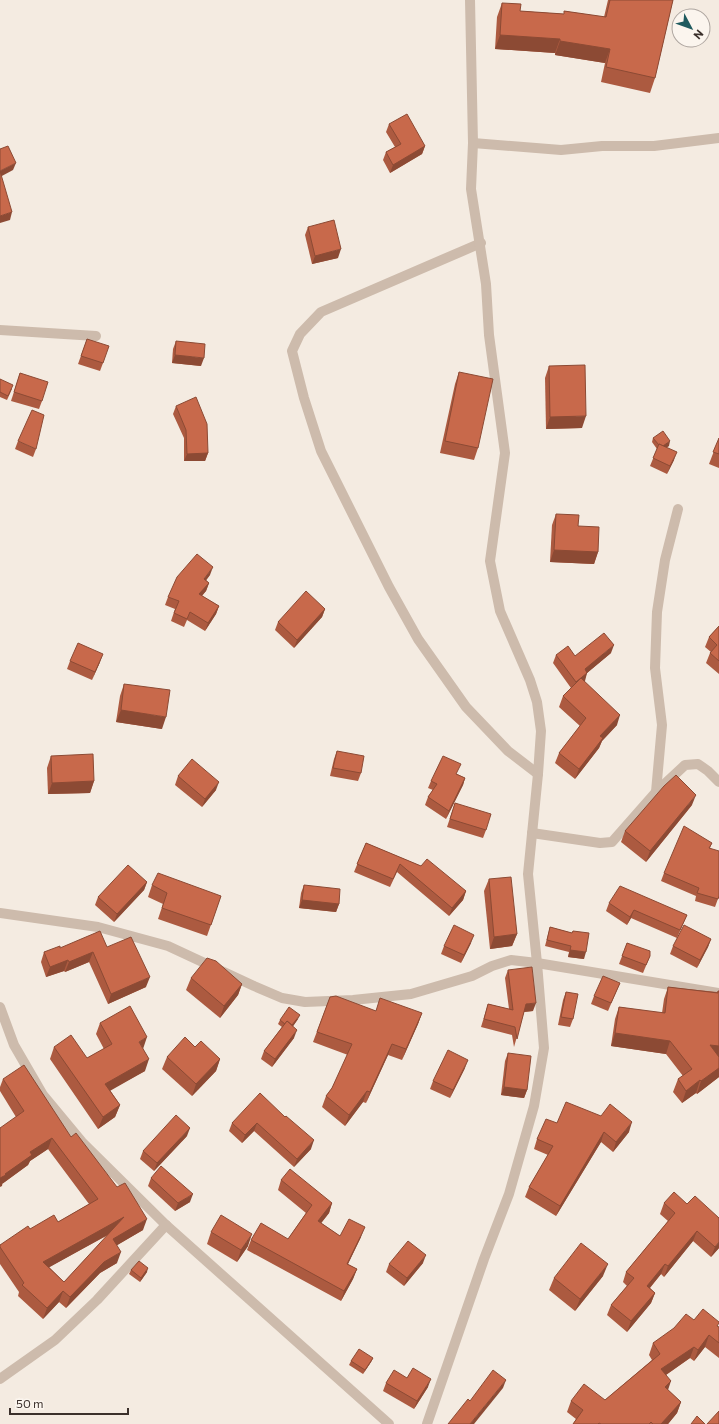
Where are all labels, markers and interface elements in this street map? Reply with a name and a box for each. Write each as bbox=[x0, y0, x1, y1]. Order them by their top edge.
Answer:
north arrow bbox=[671, 8, 711, 48]
text: N bbox=[691, 28, 707, 42]
scale bar bbox=[10, 1390, 128, 1416]
text: 50 m bbox=[16, 1396, 44, 1410]

